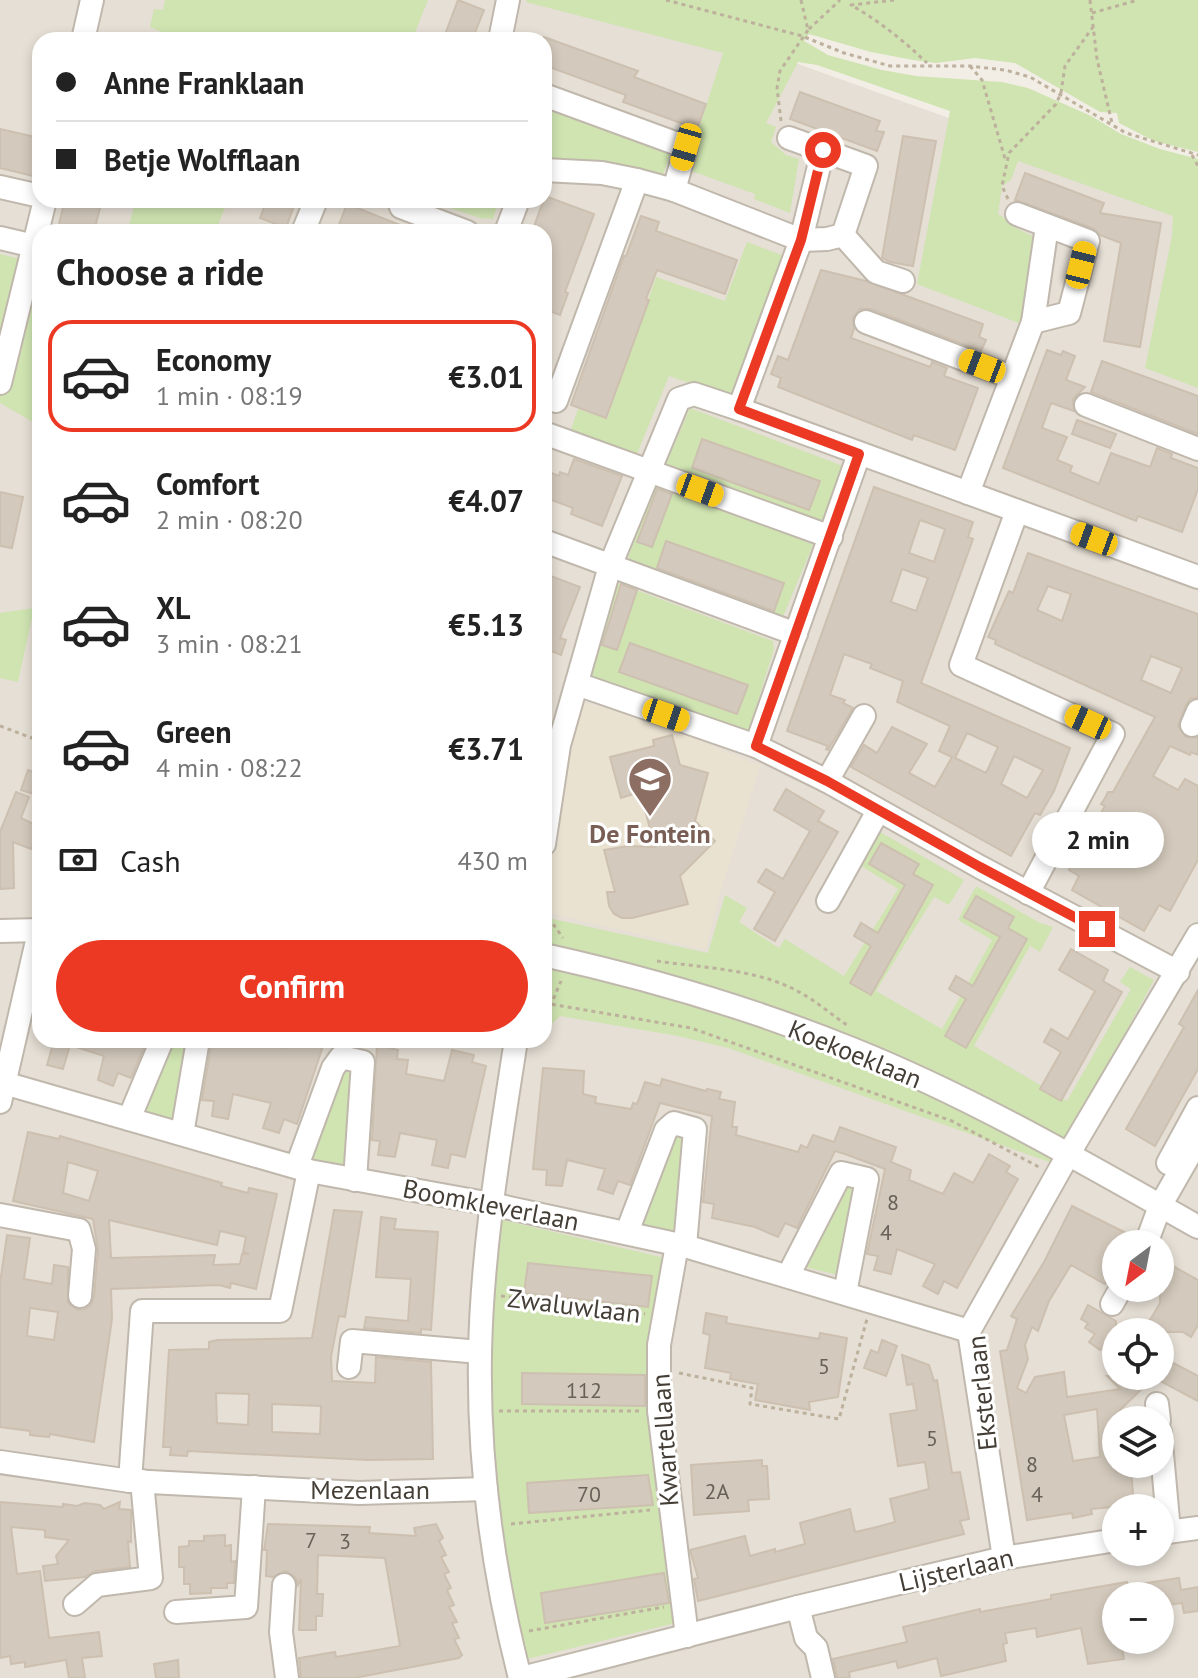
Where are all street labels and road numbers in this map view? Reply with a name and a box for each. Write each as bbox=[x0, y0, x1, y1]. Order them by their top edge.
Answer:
street label: Koekoeklaan bbox=[784, 1012, 927, 1095]
street label: Boomkleverlaan bbox=[400, 1171, 582, 1238]
street label: Zwaluwlaan bbox=[506, 1281, 642, 1330]
street label: Eksterlaan bbox=[959, 1334, 1004, 1452]
street label: Kwartellaan bbox=[643, 1373, 686, 1508]
street label: Mezenlaan bbox=[310, 1473, 430, 1506]
street label: Lijsterlaan bbox=[895, 1540, 1016, 1599]

